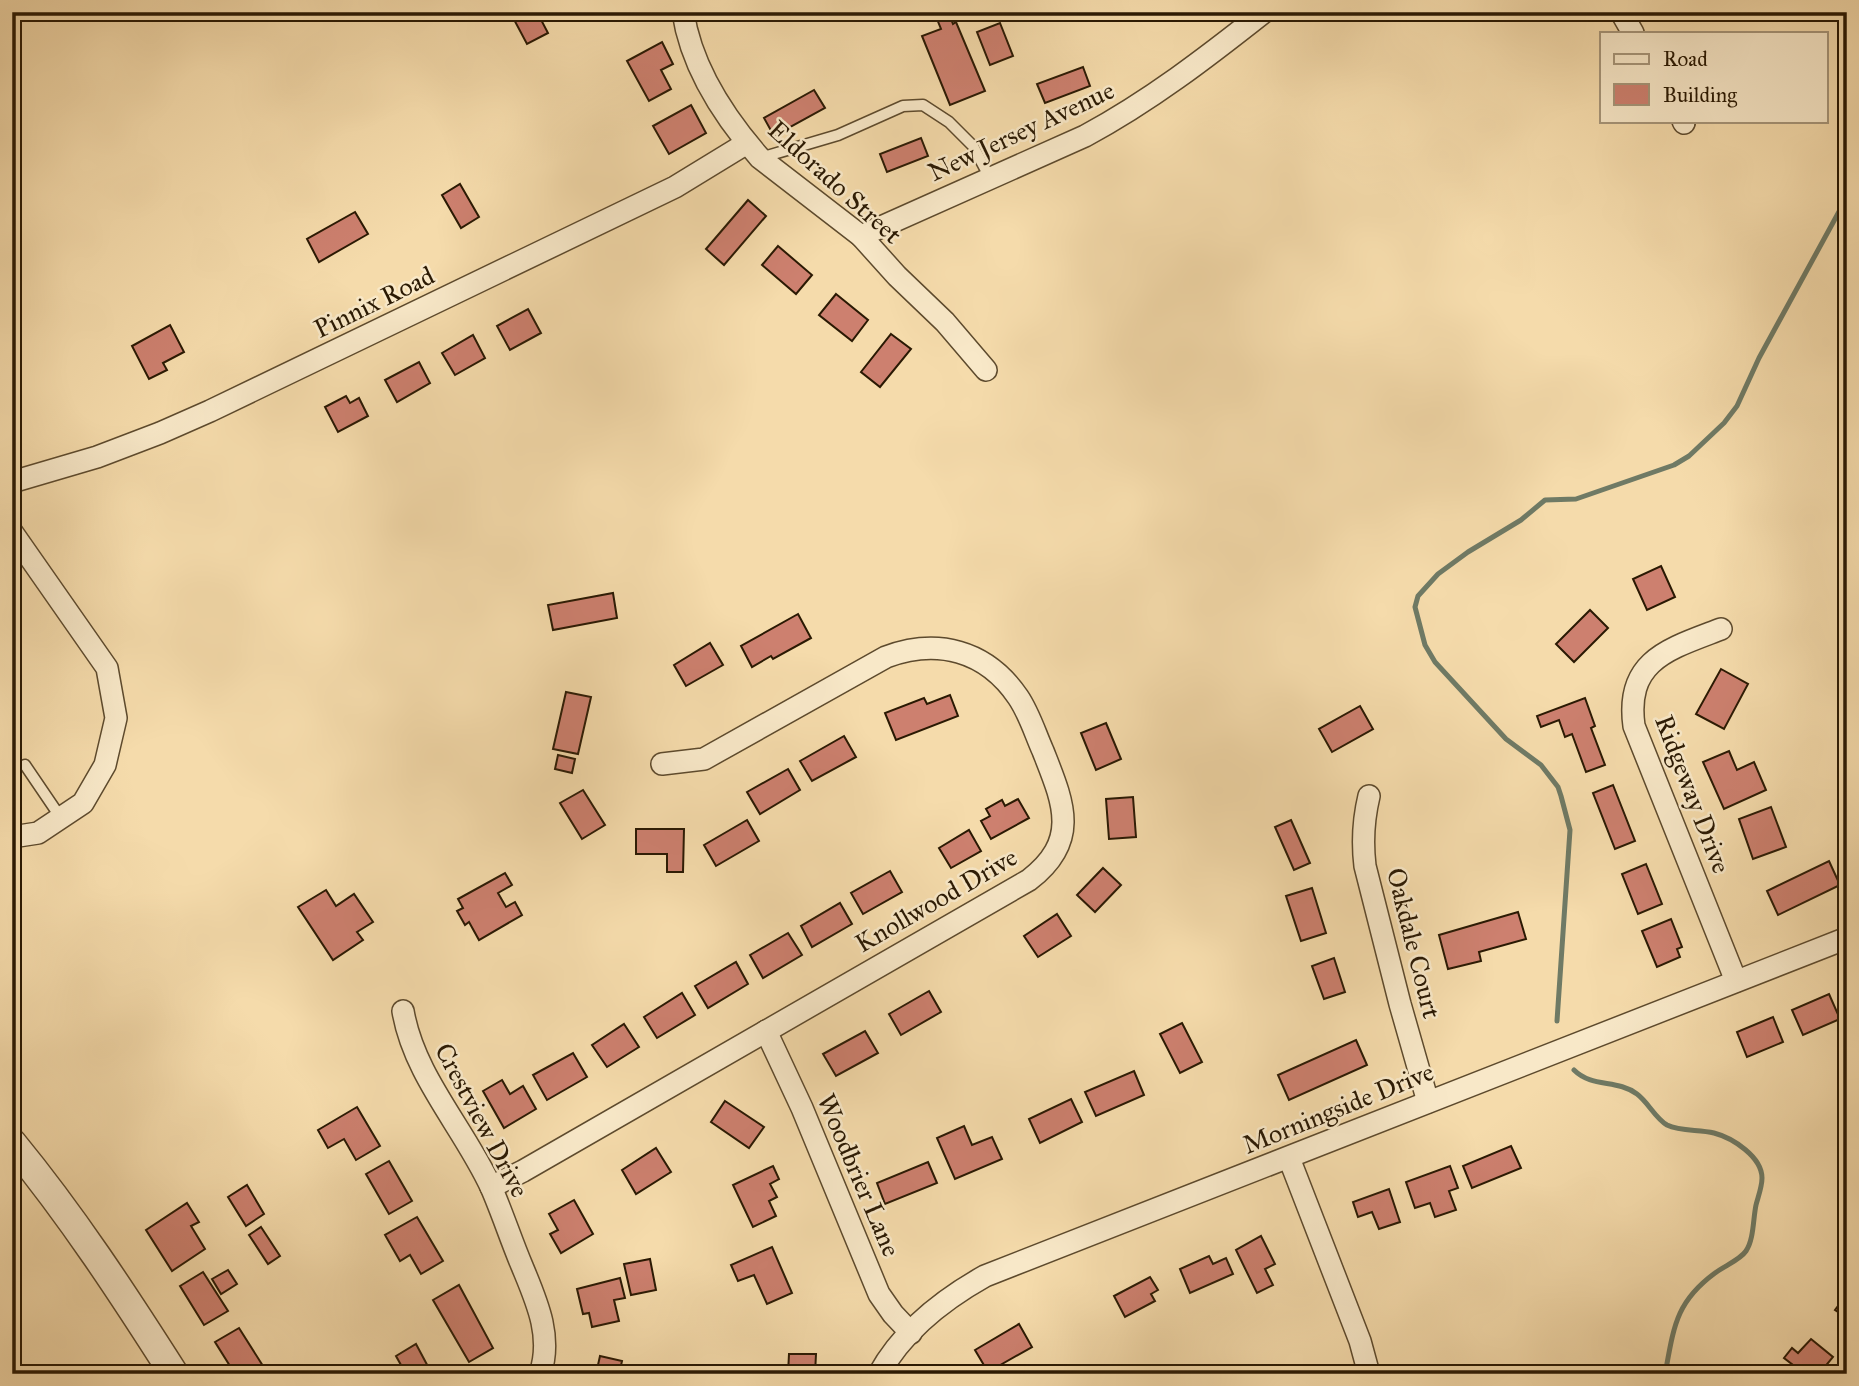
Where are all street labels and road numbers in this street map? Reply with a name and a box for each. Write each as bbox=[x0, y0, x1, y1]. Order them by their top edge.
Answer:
street label: New Jersey Avenue bbox=[923, 74, 1119, 188]
street label: Eldorado Street bbox=[761, 114, 909, 250]
street label: Pinnix Road bbox=[309, 259, 439, 345]
street label: Ridgeway Drive bbox=[1648, 710, 1738, 878]
street label: Knollwood Drive bbox=[849, 841, 1023, 959]
street label: Oakdale Court bbox=[1380, 864, 1448, 1022]
street label: Crestview Drive bbox=[428, 1037, 536, 1203]
street label: Morningside Drive bbox=[1238, 1055, 1438, 1161]
street label: Woodbrier Lane bbox=[810, 1089, 908, 1261]

